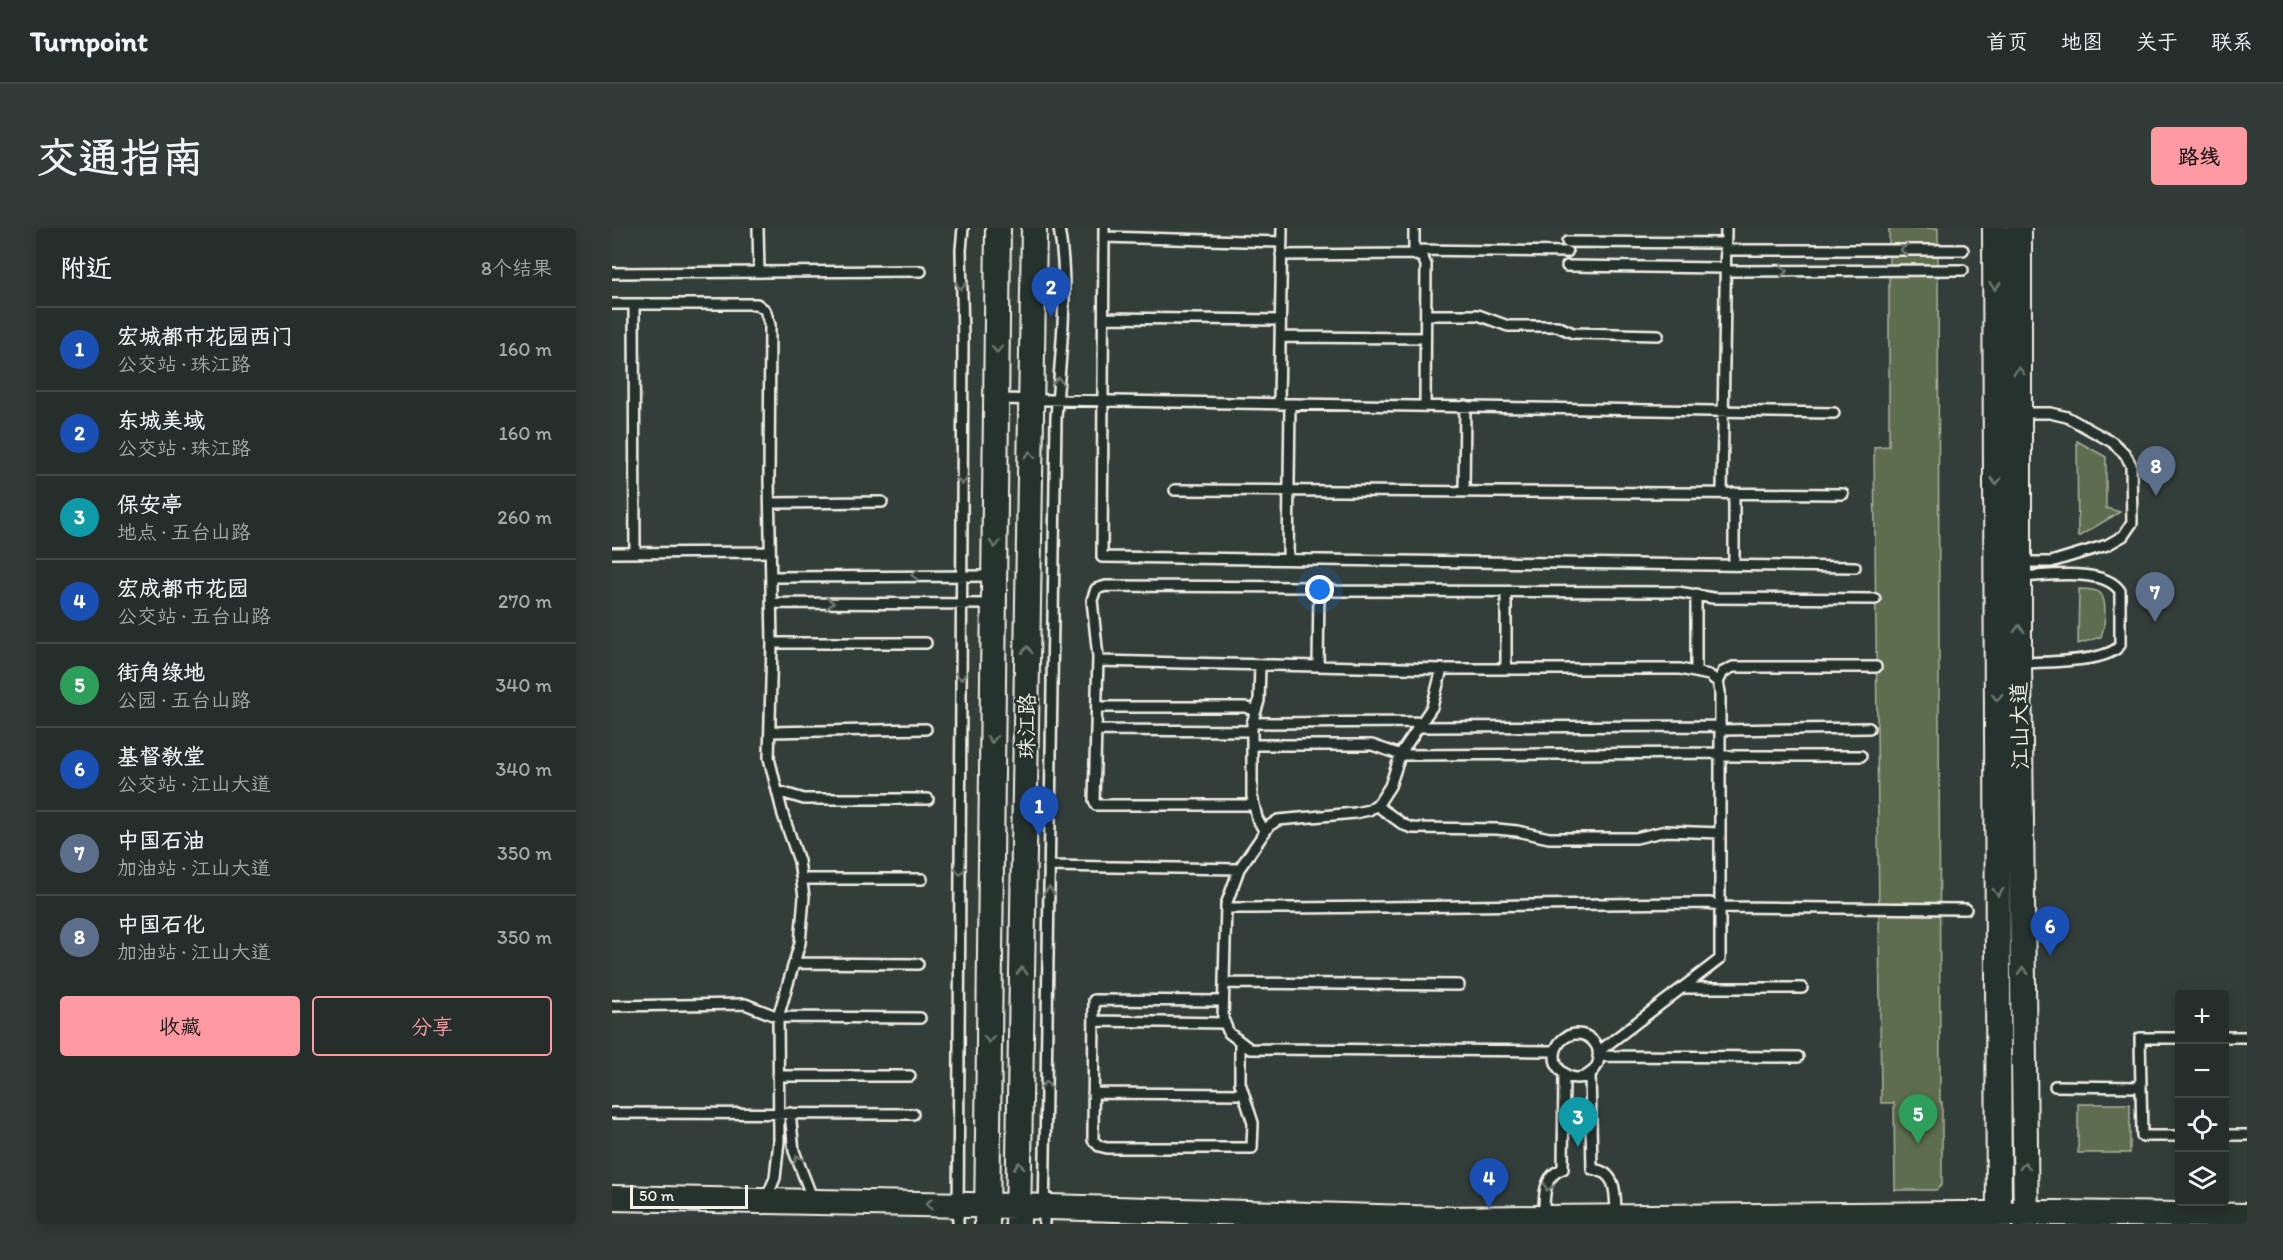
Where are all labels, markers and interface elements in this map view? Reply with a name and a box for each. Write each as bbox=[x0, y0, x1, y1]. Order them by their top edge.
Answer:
text: Turnpoint bbox=[30, 24, 148, 58]
text: 首页 bbox=[1986, 29, 2028, 54]
text: 地图 bbox=[2061, 29, 2103, 54]
text: 关于 bbox=[2136, 29, 2178, 54]
text: 联系 bbox=[2211, 29, 2253, 54]
button: 路线 bbox=[2151, 127, 2247, 185]
text: 交通指南 bbox=[36, 132, 204, 183]
one-way arrow bbox=[1900, 244, 1909, 256]
text: 附近 bbox=[60, 252, 112, 284]
text: 8个结果 bbox=[481, 256, 552, 280]
one-way arrow bbox=[1779, 264, 1788, 277]
pin: 2 bbox=[1032, 268, 1070, 317]
one-way arrow bbox=[955, 282, 967, 291]
one-way arrow bbox=[1989, 282, 2001, 291]
text: 宏城都市花园西门 bbox=[117, 323, 293, 350]
text: 1 bbox=[75, 337, 84, 361]
text: 160 m bbox=[499, 337, 552, 361]
one-way arrow bbox=[991, 345, 1003, 354]
text: 公交站 · 珠江路 bbox=[117, 352, 251, 376]
one-way arrow bbox=[2013, 366, 2025, 375]
one-way arrow bbox=[1051, 376, 1064, 385]
text: 东城美域 bbox=[117, 407, 205, 434]
text: 2 bbox=[74, 421, 85, 445]
text: 160 m bbox=[499, 421, 552, 445]
text: 公交站 · 珠江路 bbox=[117, 436, 251, 460]
pin: 8 bbox=[2136, 446, 2176, 496]
one-way arrow bbox=[1024, 450, 1036, 459]
one-way arrow bbox=[956, 477, 968, 486]
one-way arrow bbox=[1990, 477, 2002, 486]
text: 保安亭 bbox=[117, 491, 183, 518]
text: 3 bbox=[74, 505, 85, 529]
text: 260 m bbox=[497, 505, 552, 529]
text: 地点 · 五台山路 bbox=[117, 520, 251, 544]
one-way arrow bbox=[988, 540, 1001, 549]
one-way arrow bbox=[910, 569, 919, 582]
pin: 7 bbox=[2136, 572, 2174, 622]
text: 宏成都市花园 bbox=[117, 575, 249, 602]
your location bbox=[1305, 575, 1334, 604]
text: 4 bbox=[73, 589, 86, 613]
text: 270 m bbox=[498, 589, 552, 613]
one-way arrow bbox=[825, 597, 834, 609]
text: 公交站 · 五台山路 bbox=[117, 604, 271, 628]
one-way arrow bbox=[2013, 624, 2025, 633]
one-way arrow bbox=[1021, 645, 1033, 654]
text: 街角绿地 bbox=[117, 659, 205, 686]
one-way arrow bbox=[954, 672, 967, 681]
text: 5 bbox=[74, 673, 85, 697]
text: 340 m bbox=[495, 673, 552, 697]
street label: 江山大道 bbox=[2005, 682, 2034, 770]
text: 公园 · 五台山路 bbox=[117, 688, 251, 712]
street label: 珠江路 bbox=[1012, 693, 1041, 759]
one-way arrow bbox=[1991, 693, 2003, 702]
one-way arrow bbox=[986, 735, 998, 744]
text: 基督教堂 bbox=[117, 743, 205, 770]
text: 6 bbox=[74, 757, 85, 781]
text: 340 m bbox=[495, 757, 552, 781]
text: 公交站 · 江山大道 bbox=[117, 772, 271, 796]
pin: 1 bbox=[1020, 786, 1058, 836]
text: 中国石油 bbox=[117, 827, 205, 854]
text: 7 bbox=[75, 841, 84, 865]
text: 350 m bbox=[497, 841, 552, 865]
text: 加油站 · 江山大道 bbox=[117, 856, 271, 880]
one-way arrow bbox=[954, 867, 966, 876]
one-way arrow bbox=[1043, 886, 1055, 895]
one-way arrow bbox=[1991, 888, 2004, 897]
pin: 6 bbox=[2030, 906, 2070, 956]
text: 中国石化 bbox=[117, 911, 205, 938]
text: 8 bbox=[74, 925, 85, 949]
text: 350 m bbox=[497, 925, 552, 949]
text: 加油站 · 江山大道 bbox=[117, 940, 271, 964]
one-way arrow bbox=[1016, 966, 1028, 975]
one-way arrow bbox=[2016, 966, 2029, 975]
map controls bbox=[2175, 990, 2229, 1206]
button: + bbox=[2175, 990, 2229, 1044]
button: 收藏 bbox=[60, 996, 300, 1056]
button: 分享 bbox=[312, 996, 552, 1056]
one-way arrow bbox=[983, 1035, 995, 1044]
button: − bbox=[2175, 1044, 2229, 1098]
one-way arrow bbox=[1040, 1081, 1052, 1090]
pin: 5 bbox=[1898, 1094, 1938, 1144]
pin: 3 bbox=[1558, 1098, 1598, 1147]
button: locate bbox=[2175, 1098, 2229, 1152]
button: layers bbox=[2175, 1152, 2229, 1206]
one-way arrow bbox=[792, 1154, 805, 1165]
pin: 4 bbox=[1470, 1158, 1508, 1208]
one-way arrow bbox=[1013, 1161, 1025, 1170]
one-way arrow bbox=[2019, 1161, 2032, 1170]
one-way arrow bbox=[1542, 1181, 1555, 1192]
scale bar bbox=[630, 1182, 748, 1210]
text: 50 m bbox=[639, 1186, 674, 1205]
one-way arrow bbox=[924, 1198, 933, 1210]

